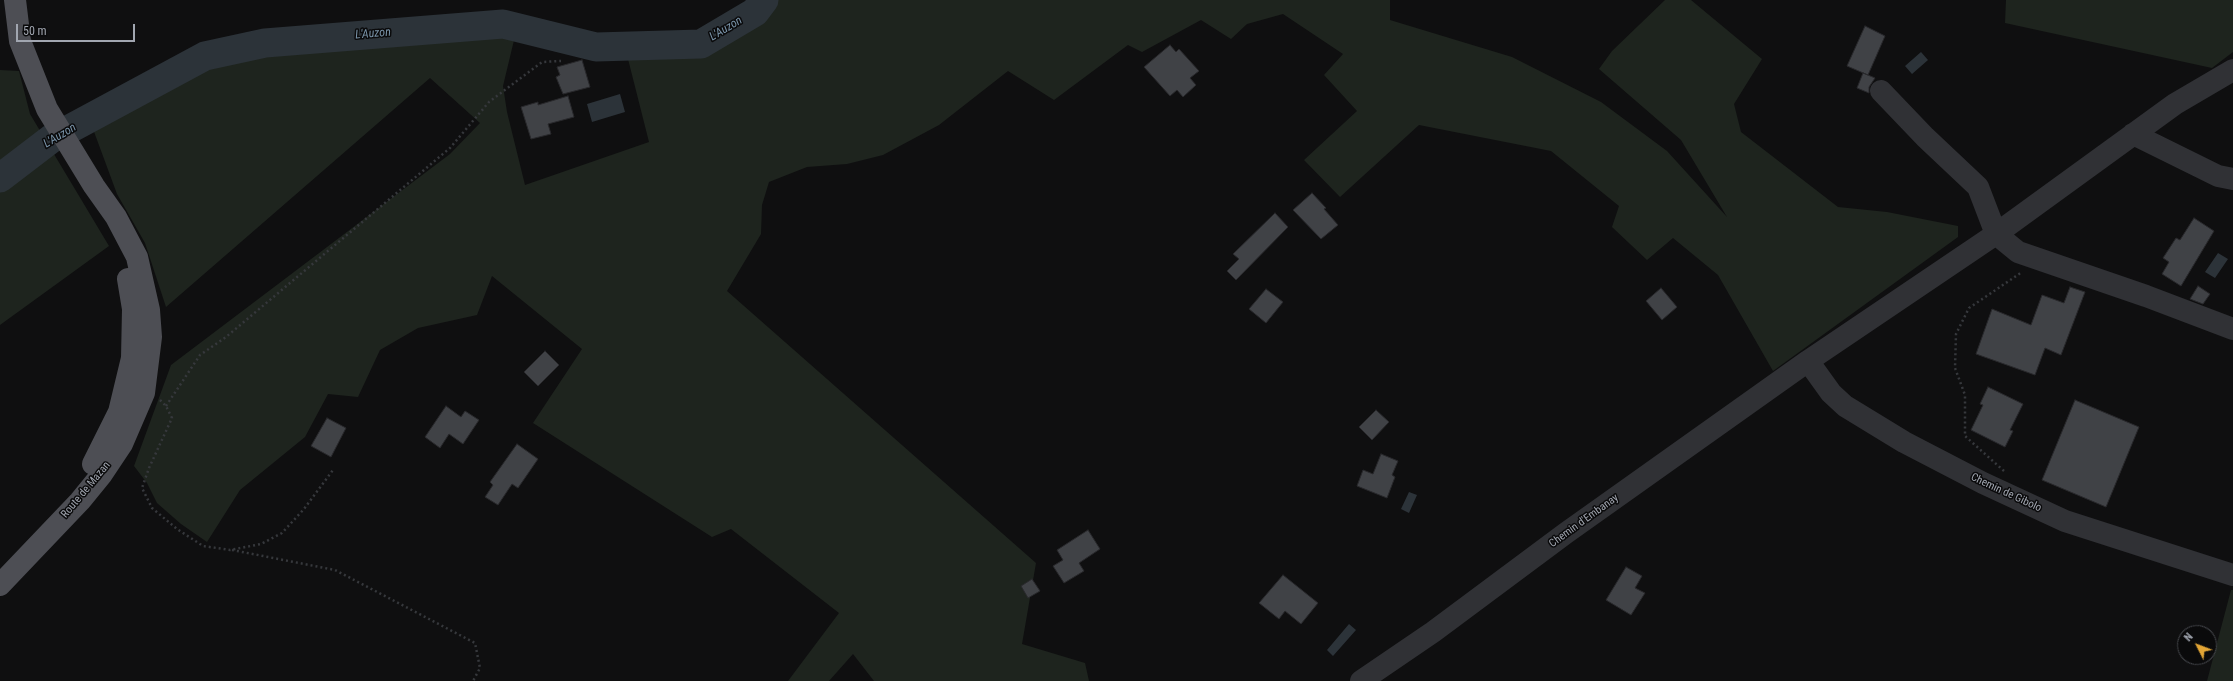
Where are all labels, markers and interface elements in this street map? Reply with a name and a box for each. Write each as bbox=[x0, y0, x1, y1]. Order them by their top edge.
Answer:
water label: L'Auzon bbox=[707, 14, 745, 44]
scale bar bbox=[18, 16, 137, 42]
text: 50 m bbox=[23, 24, 47, 38]
water label: L'Auzon bbox=[355, 25, 391, 43]
water label: L'Auzon bbox=[41, 121, 79, 151]
street label: Route de Mazan bbox=[59, 459, 113, 521]
street label: Chemin de Gibolo bbox=[1969, 471, 2043, 515]
street label: Chemin d'Embanay bbox=[1547, 491, 1621, 551]
north arrow bbox=[2177, 625, 2217, 665]
text: N bbox=[2181, 630, 2196, 644]

